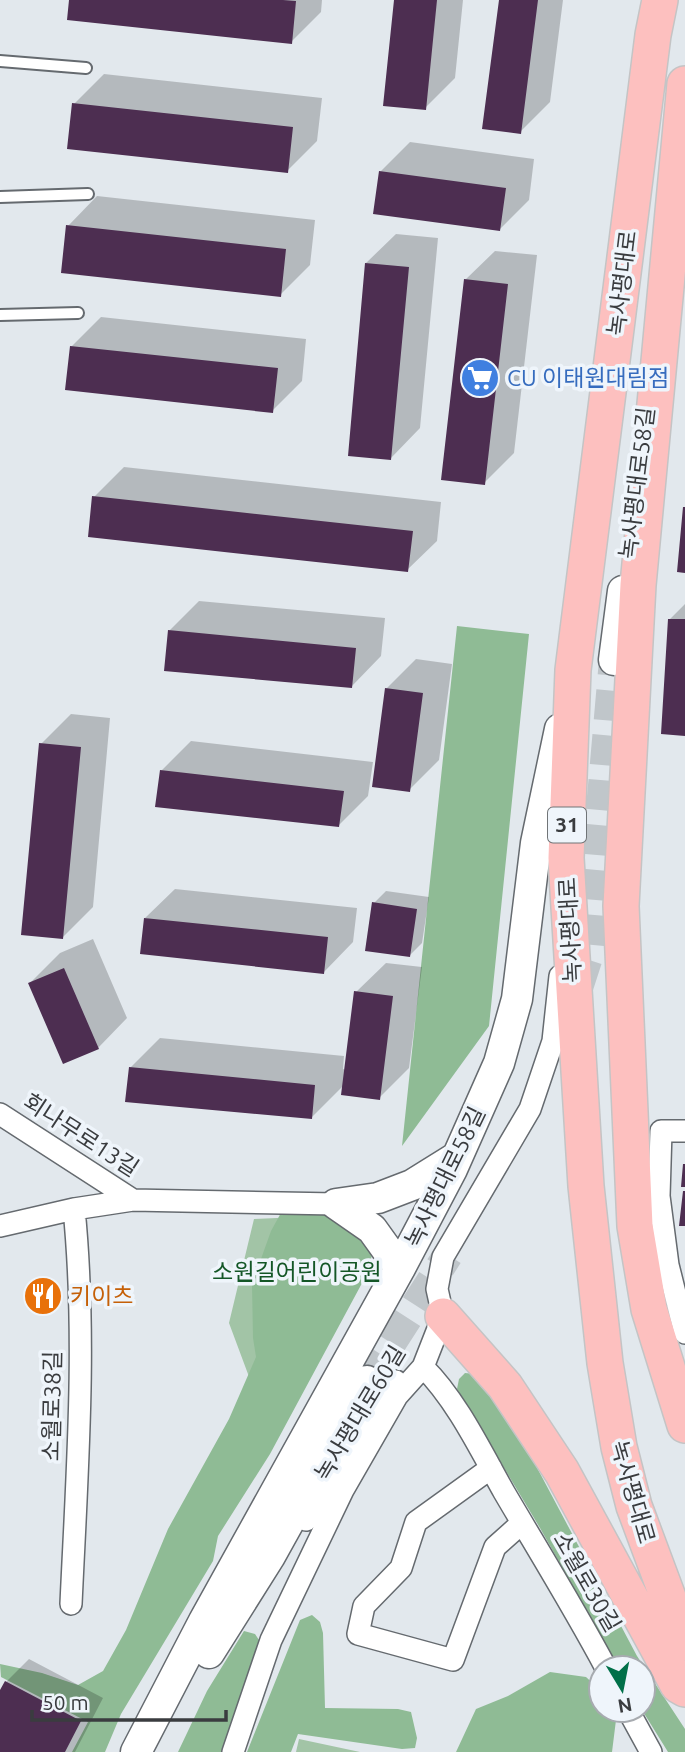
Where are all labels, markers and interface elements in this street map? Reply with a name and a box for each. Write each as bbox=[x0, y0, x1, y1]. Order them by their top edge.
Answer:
street label: 녹사평대로 bbox=[603, 229, 640, 337]
supermarket icon: CU 이태원대림점 bbox=[459, 357, 501, 399]
place label: CU 이태원대림점 bbox=[507, 365, 669, 390]
street label: 녹사평대로58길 bbox=[615, 406, 658, 560]
road number: 31 bbox=[548, 808, 586, 842]
street label: 녹사평대로 bbox=[554, 877, 585, 984]
street label: 회나무로13길 bbox=[19, 1088, 143, 1181]
street label: 녹사평대로58길 bbox=[400, 1103, 489, 1251]
park label: 소원길어린이공원 bbox=[212, 1259, 382, 1284]
restaurant icon: 키이츠 bbox=[22, 1275, 64, 1317]
place label: 키이츠 bbox=[70, 1283, 133, 1308]
street label: 녹사평대로60길 bbox=[309, 1341, 410, 1485]
street label: 소월로38길 bbox=[38, 1350, 65, 1461]
street label: 녹사평대로 bbox=[607, 1438, 660, 1546]
street label: 소월로30길 bbox=[549, 1528, 626, 1636]
north arrow bbox=[587, 1654, 657, 1724]
scale bar bbox=[32, 1678, 226, 1722]
text: 50 m bbox=[42, 1690, 89, 1714]
text: N bbox=[616, 1694, 634, 1718]

